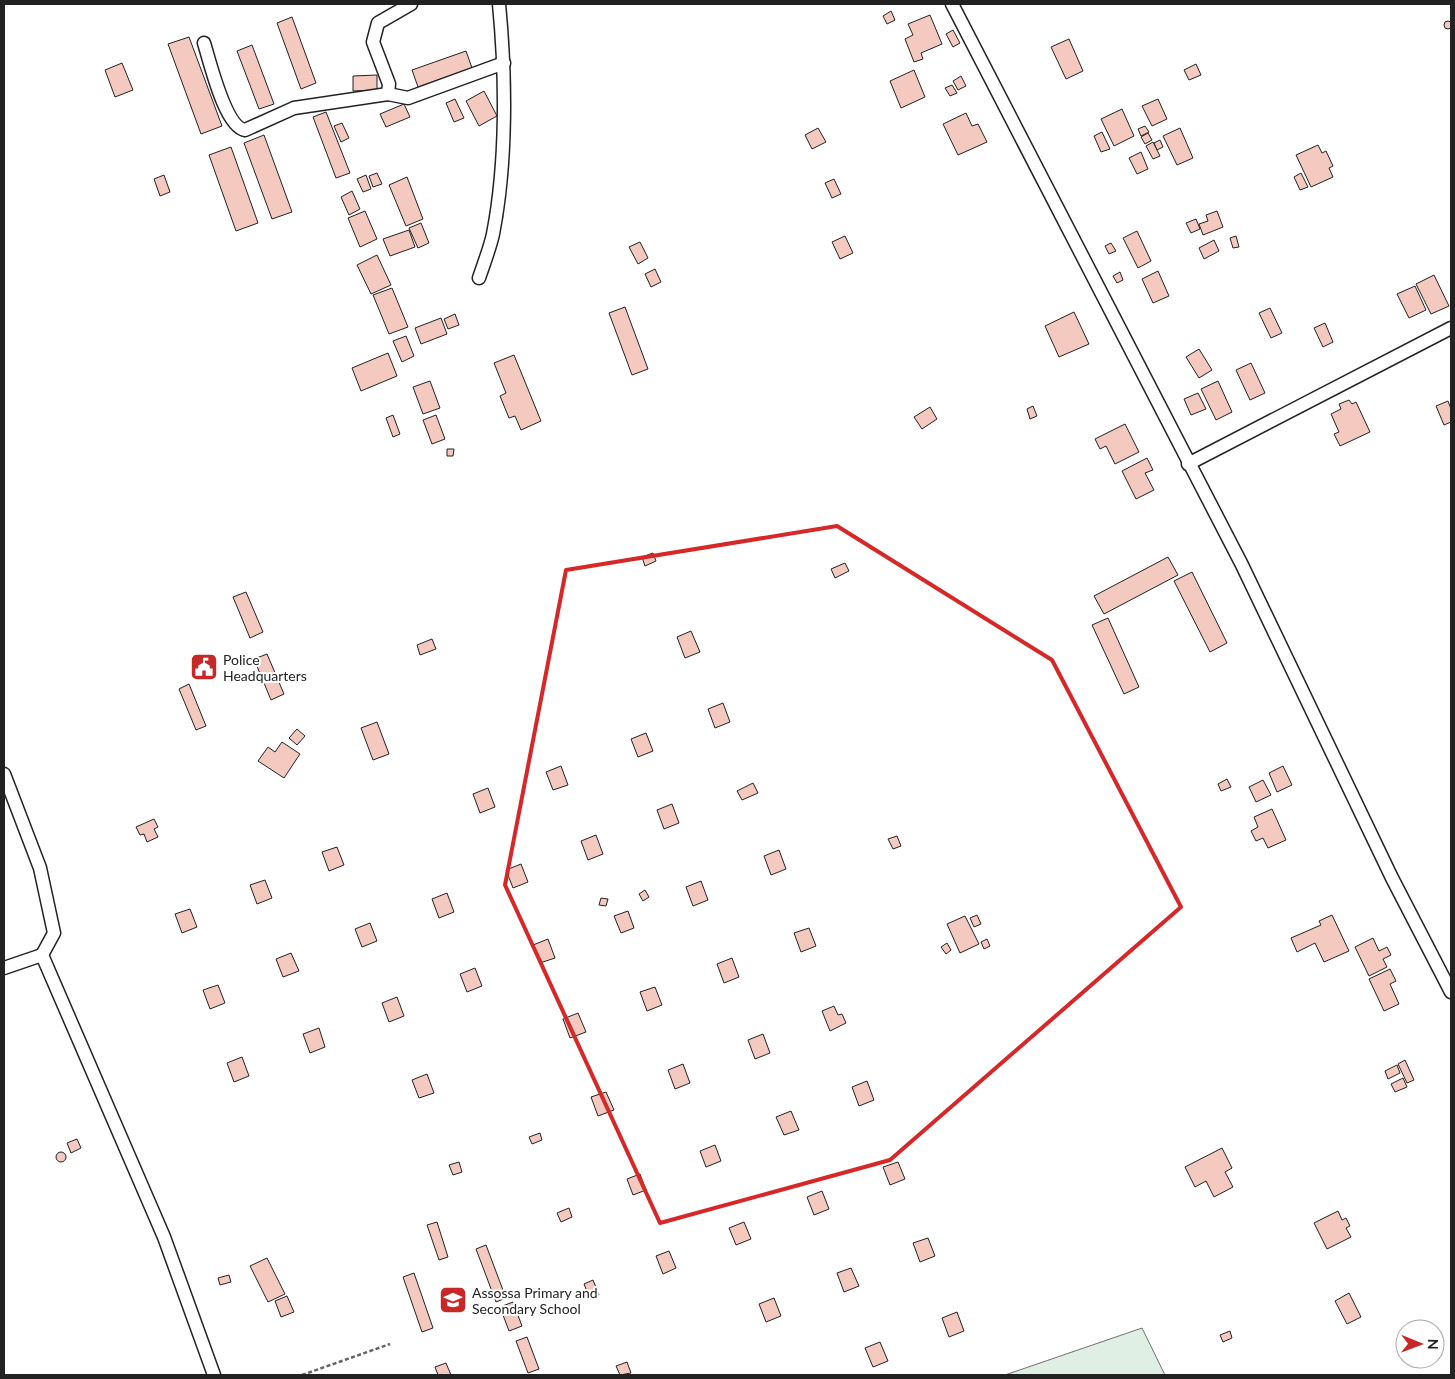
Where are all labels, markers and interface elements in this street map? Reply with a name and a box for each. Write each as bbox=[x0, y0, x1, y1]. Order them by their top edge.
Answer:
place label: Police Headquarters bbox=[223, 651, 307, 684]
public building icon: Police Headquarters bbox=[189, 652, 219, 682]
place label: Assossa Primary and Secondary School bbox=[472, 1284, 598, 1317]
school or university icon: Assossa Primary and Secondary School bbox=[438, 1285, 468, 1315]
north arrow bbox=[1395, 1319, 1445, 1369]
text: N bbox=[1425, 1339, 1442, 1350]

